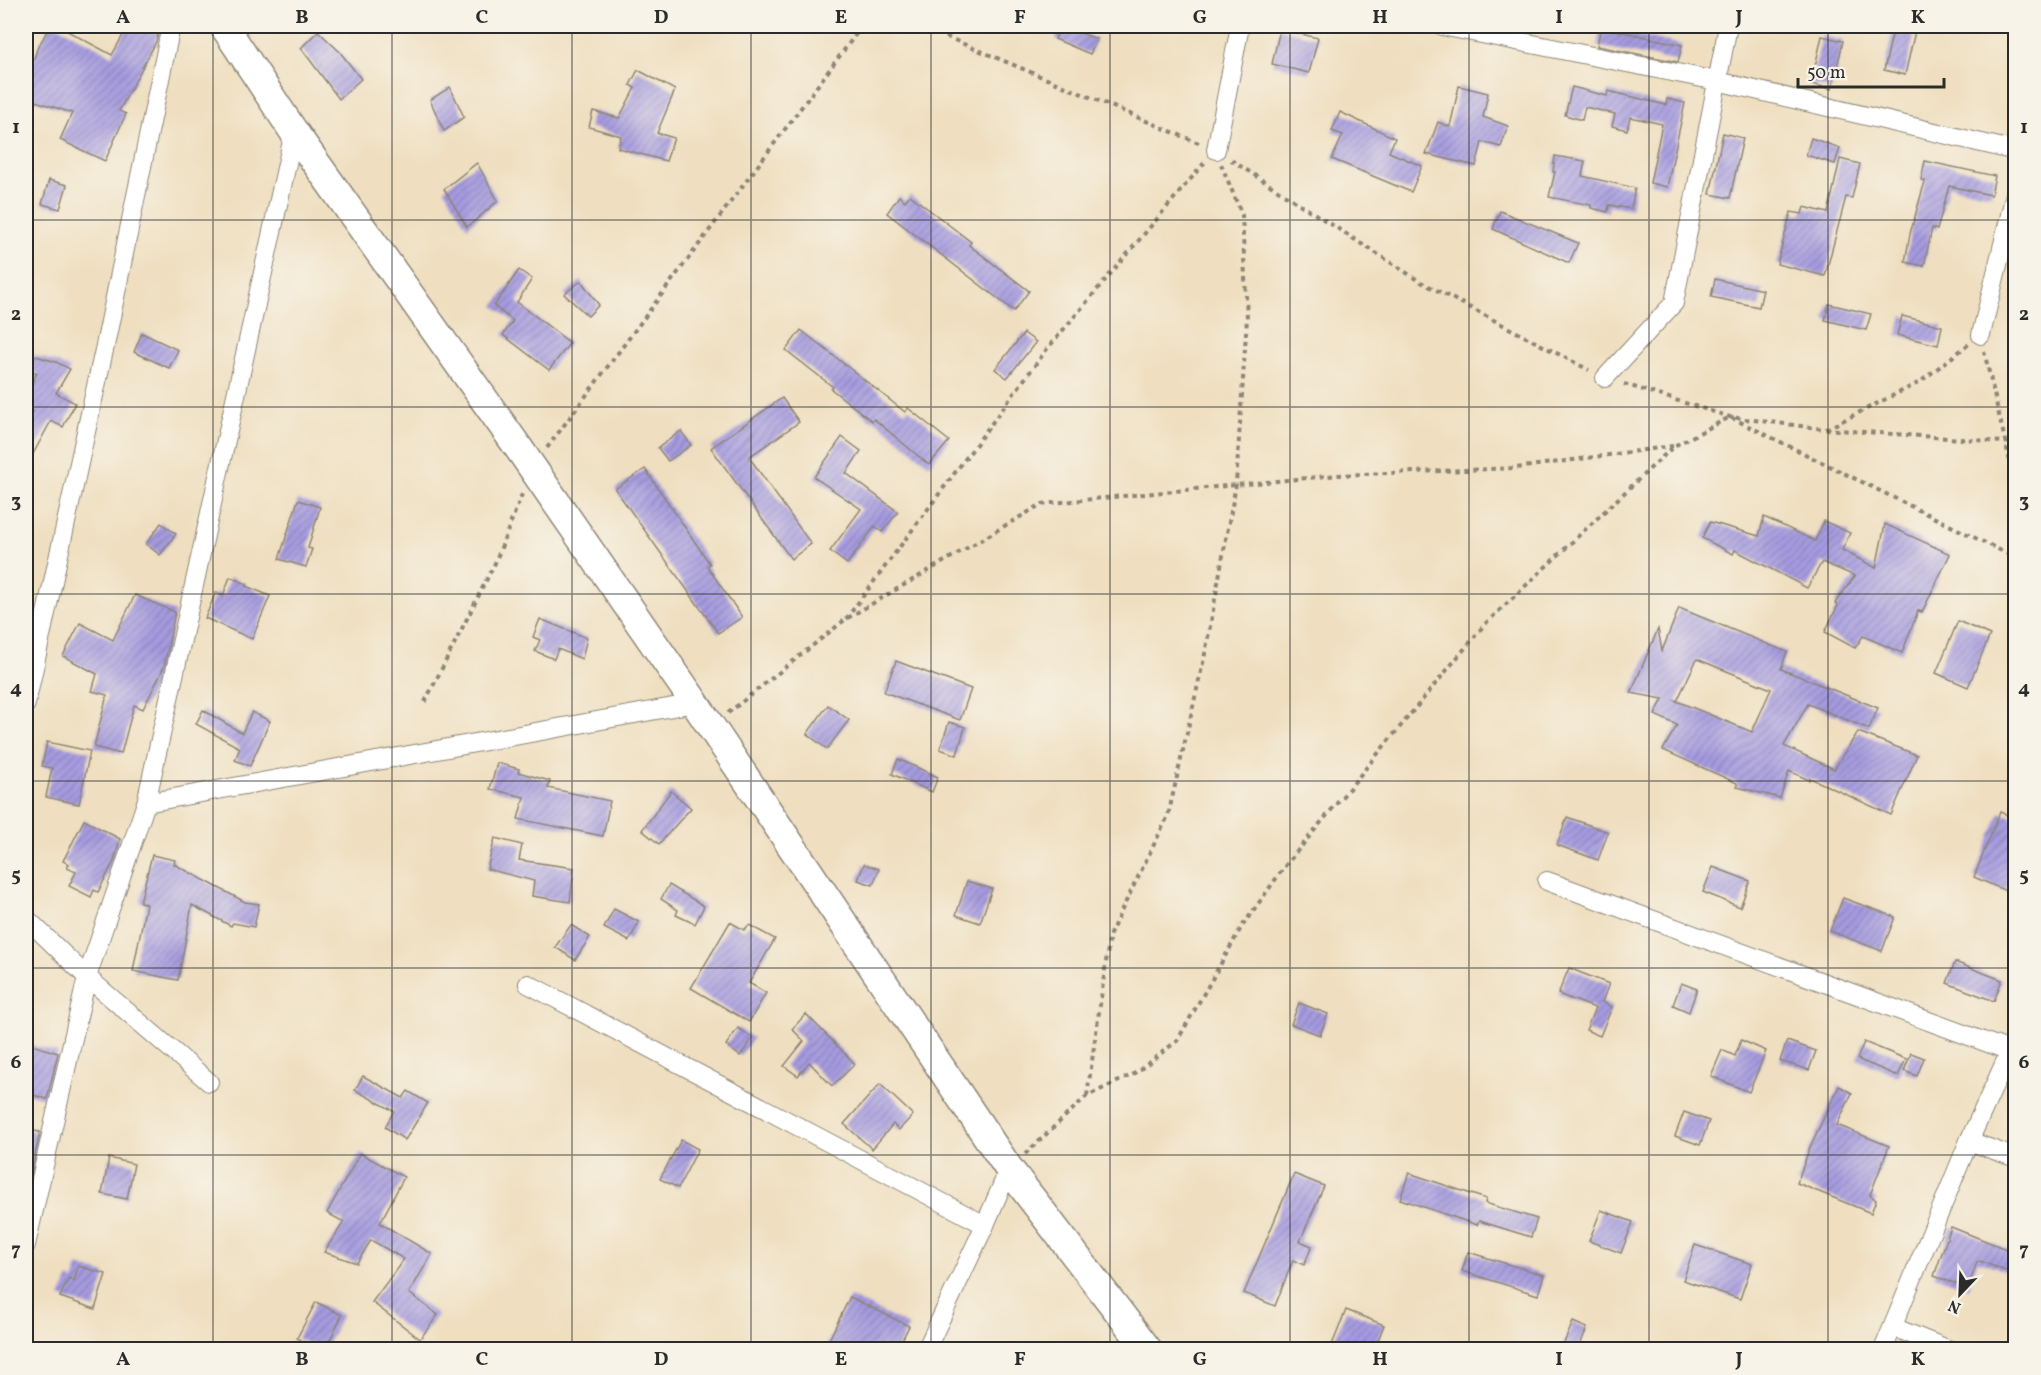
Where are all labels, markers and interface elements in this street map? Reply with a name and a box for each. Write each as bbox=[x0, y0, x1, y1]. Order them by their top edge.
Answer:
text: A bbox=[116, 4, 130, 32]
text: B bbox=[295, 4, 309, 32]
text: C bbox=[476, 4, 489, 32]
text: D bbox=[654, 4, 668, 32]
text: E bbox=[835, 4, 847, 32]
text: F bbox=[1014, 4, 1026, 32]
text: G bbox=[1193, 4, 1207, 32]
text: H bbox=[1372, 4, 1388, 32]
text: I bbox=[1555, 4, 1563, 32]
text: J bbox=[1734, 4, 1743, 32]
text: K bbox=[1911, 4, 1926, 32]
scale bar bbox=[1798, 51, 1944, 89]
text: 50 m bbox=[1807, 61, 1846, 86]
text: 1 bbox=[12, 114, 20, 142]
text: 1 bbox=[2020, 114, 2028, 142]
text: 2 bbox=[11, 301, 21, 329]
text: 2 bbox=[2019, 301, 2029, 329]
text: 3 bbox=[11, 488, 21, 516]
text: 3 bbox=[2019, 488, 2029, 516]
text: 4 bbox=[10, 675, 22, 703]
text: 4 bbox=[2018, 675, 2030, 703]
text: 5 bbox=[11, 862, 21, 890]
text: 5 bbox=[2019, 862, 2029, 890]
text: 6 bbox=[11, 1049, 22, 1077]
text: 6 bbox=[2019, 1049, 2030, 1077]
text: 7 bbox=[11, 1236, 21, 1264]
text: 7 bbox=[2019, 1236, 2029, 1264]
north arrow bbox=[1930, 1264, 1990, 1324]
text: N bbox=[1945, 1293, 1965, 1318]
text: A bbox=[116, 1346, 130, 1374]
text: B bbox=[295, 1346, 309, 1374]
text: C bbox=[476, 1346, 489, 1374]
text: D bbox=[654, 1346, 668, 1374]
text: E bbox=[835, 1346, 847, 1374]
text: F bbox=[1014, 1346, 1026, 1374]
text: G bbox=[1193, 1346, 1207, 1374]
text: H bbox=[1372, 1346, 1388, 1374]
text: I bbox=[1555, 1346, 1563, 1374]
text: J bbox=[1734, 1346, 1743, 1374]
text: K bbox=[1911, 1346, 1926, 1374]

